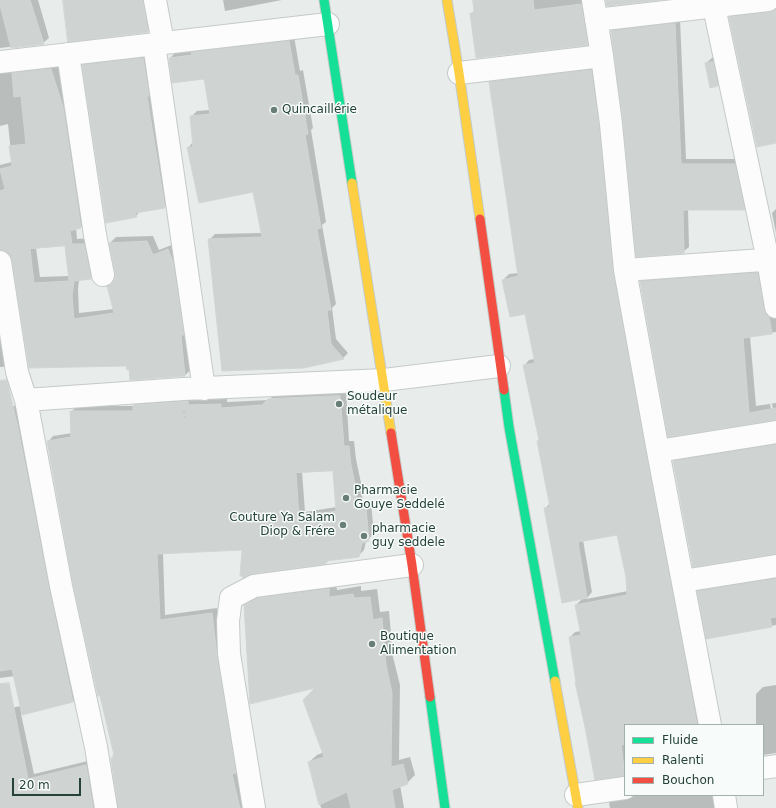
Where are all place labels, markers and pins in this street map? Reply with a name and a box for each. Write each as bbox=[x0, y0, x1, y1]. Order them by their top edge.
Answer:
place label: Quincaillérie bbox=[282, 103, 357, 117]
marker: Quincaillérie bbox=[269, 105, 279, 115]
place label: Soudeur métalique bbox=[347, 390, 407, 418]
marker: Soudeur métalique bbox=[334, 399, 344, 409]
place label: Pharmacie Gouye Seddelé bbox=[354, 484, 445, 512]
marker: Pharmacie Gouye Seddelé bbox=[341, 493, 351, 503]
place label: Couture Ya Salam Diop & Frére bbox=[229, 511, 335, 539]
marker: Couture Ya Salam Diop & Frére bbox=[338, 520, 348, 530]
place label: pharmacie guy seddele bbox=[372, 522, 445, 550]
marker: pharmacie guy seddele bbox=[359, 531, 369, 541]
place label: Boutique Alimentation bbox=[380, 630, 457, 658]
marker: Boutique Alimentation bbox=[367, 639, 377, 649]

